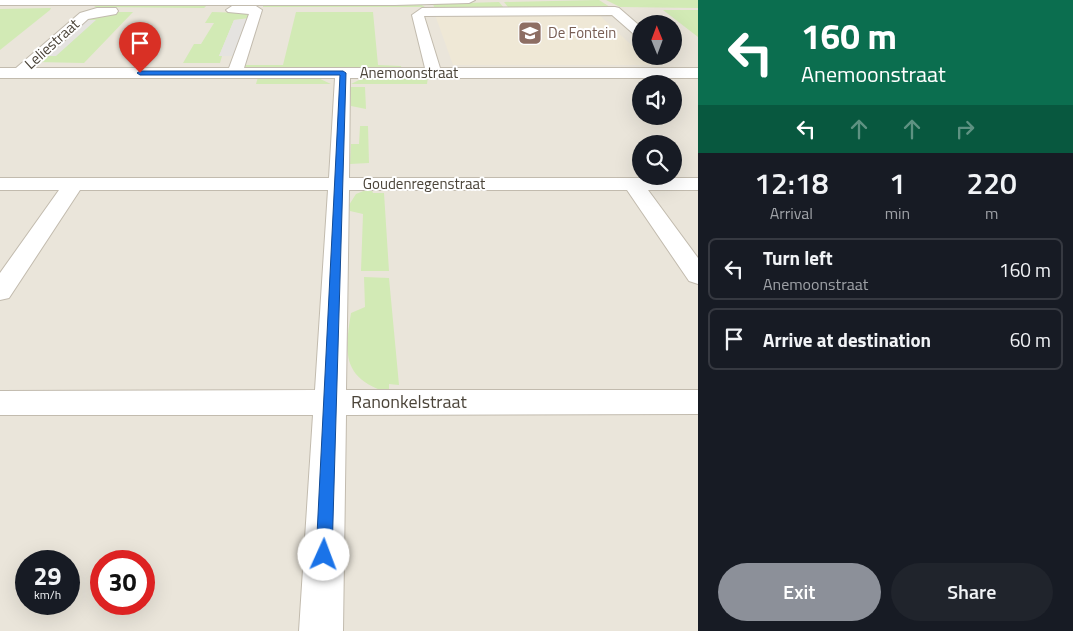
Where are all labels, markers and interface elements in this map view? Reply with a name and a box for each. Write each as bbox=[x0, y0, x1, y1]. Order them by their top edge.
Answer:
text: 160 m bbox=[801, 9, 897, 63]
street label: Leliestraat bbox=[19, 12, 85, 75]
north arrow bbox=[632, 15, 682, 65]
map controls bbox=[632, 15, 682, 185]
school or university icon: De Fontein bbox=[517, 20, 543, 46]
icon: left bbox=[718, 20, 783, 85]
place label: De Fontein bbox=[548, 21, 616, 44]
pin bbox=[119, 22, 161, 73]
icon: arrive bbox=[126, 29, 154, 57]
text: Anemoonstraat bbox=[801, 57, 946, 91]
street label: Anemoonstraat bbox=[360, 61, 459, 84]
button: sound bbox=[632, 75, 682, 125]
icon: left bbox=[792, 115, 820, 143]
icon: ahead bbox=[845, 115, 873, 143]
icon: ahead bbox=[898, 115, 926, 143]
icon: right bbox=[951, 115, 979, 143]
button: search bbox=[632, 135, 682, 185]
text: 12:18 bbox=[754, 160, 829, 206]
text: 1 bbox=[889, 160, 906, 206]
text: 220 bbox=[966, 160, 1017, 206]
street label: Goudenregenstraat bbox=[363, 172, 486, 195]
text: Arrival bbox=[770, 201, 813, 225]
text: min bbox=[885, 201, 910, 225]
text: m bbox=[985, 201, 998, 225]
text: Turn left bbox=[763, 243, 833, 272]
icon: left bbox=[720, 255, 748, 283]
text: 160 m bbox=[999, 255, 1051, 284]
text: Anemoonstraat bbox=[763, 272, 868, 296]
icon: arrive bbox=[720, 325, 748, 353]
text: Arrive at destination bbox=[763, 325, 931, 354]
text: 60 m bbox=[1010, 325, 1051, 354]
street label: Ranonkelstraat bbox=[351, 388, 468, 415]
position arrow bbox=[297, 528, 349, 580]
speed limit sign: 30 bbox=[90, 550, 155, 615]
text: 29 bbox=[33, 557, 62, 595]
button: Exit bbox=[718, 563, 881, 621]
button: Share bbox=[891, 563, 1053, 621]
text: km/h bbox=[34, 585, 61, 604]

